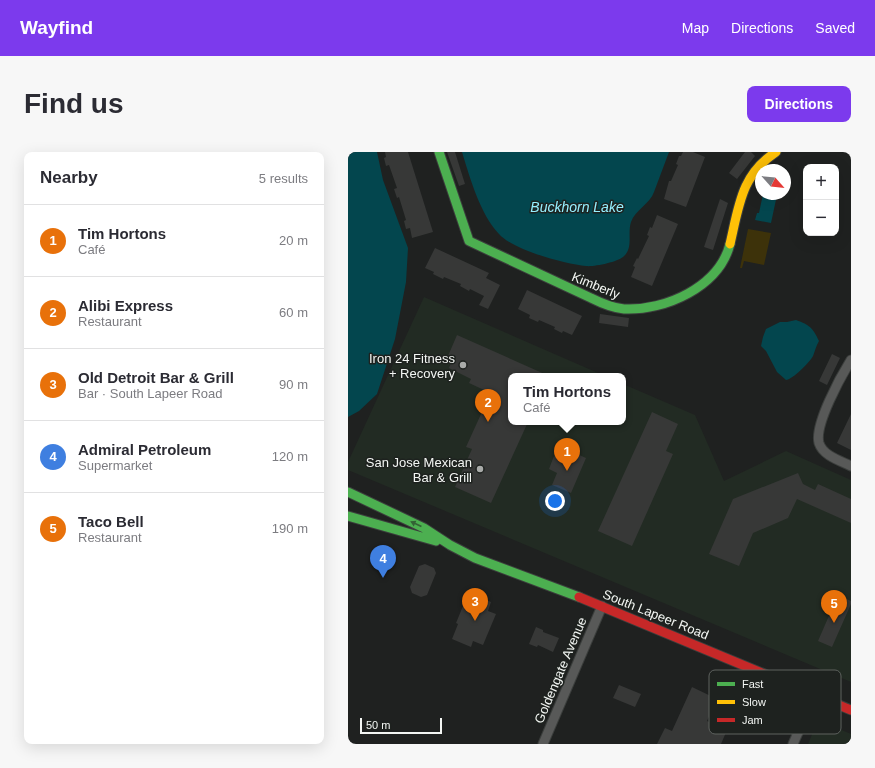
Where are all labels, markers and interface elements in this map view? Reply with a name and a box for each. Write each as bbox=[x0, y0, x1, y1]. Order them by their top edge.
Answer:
text: Wayfind bbox=[20, 17, 93, 38]
text: Map bbox=[682, 20, 709, 36]
text: Directions bbox=[731, 20, 793, 36]
text: Saved bbox=[815, 20, 855, 36]
button: Directions bbox=[747, 86, 851, 122]
text: Find us bbox=[24, 88, 124, 119]
north arrow bbox=[755, 164, 791, 200]
map controls bbox=[803, 164, 839, 236]
button: + bbox=[803, 164, 839, 200]
text: Nearby bbox=[40, 168, 98, 187]
text: 5 results bbox=[259, 171, 308, 186]
water label: Buckhorn Lake bbox=[530, 199, 624, 215]
button: − bbox=[803, 200, 839, 236]
text: Tim Hortons bbox=[78, 225, 166, 242]
text: 1 bbox=[49, 233, 57, 248]
text: 20 m bbox=[279, 233, 308, 248]
text: Café bbox=[78, 242, 105, 257]
street label: Kimberly bbox=[570, 269, 623, 302]
text: Alibi Express bbox=[78, 297, 173, 314]
text: 2 bbox=[49, 305, 57, 320]
text: 60 m bbox=[279, 305, 308, 320]
text: Restaurant bbox=[78, 314, 142, 329]
place label: Iron 24 Fitness + Recovery bbox=[369, 351, 455, 381]
marker: Iron 24 Fitness + Recovery bbox=[458, 360, 468, 370]
text: Old Detroit Bar & Grill bbox=[78, 369, 234, 386]
popup bbox=[508, 373, 626, 425]
text: 3 bbox=[49, 377, 57, 392]
text: 90 m bbox=[279, 377, 308, 392]
text: Tim Hortons bbox=[523, 383, 611, 400]
text: Bar · South Lapeer Road bbox=[78, 386, 223, 401]
pin: 2 bbox=[475, 389, 501, 422]
text: Café bbox=[523, 400, 550, 415]
pin: 1 bbox=[554, 438, 580, 471]
text: Admiral Petroleum bbox=[78, 441, 211, 458]
text: 4 bbox=[49, 449, 57, 464]
text: 120 m bbox=[272, 449, 308, 464]
place label: San Jose Mexican Bar & Grill bbox=[366, 455, 472, 485]
text: Supermarket bbox=[78, 458, 152, 473]
marker: San Jose Mexican Bar & Grill bbox=[475, 464, 485, 474]
your location bbox=[545, 491, 565, 511]
text: Taco Bell bbox=[78, 513, 144, 530]
text: 5 bbox=[49, 521, 57, 536]
text: 190 m bbox=[272, 521, 308, 536]
one-way arrow bbox=[411, 521, 422, 527]
text: Restaurant bbox=[78, 530, 142, 545]
pin: 4 bbox=[370, 545, 396, 578]
street label: South Lapeer Road bbox=[601, 586, 711, 643]
pin: 3 bbox=[462, 588, 488, 621]
pin: 5 bbox=[821, 590, 847, 623]
street label: Goldengate Avenue bbox=[531, 615, 590, 726]
legend bbox=[709, 670, 841, 734]
text: Fast bbox=[742, 678, 763, 690]
text: Slow bbox=[742, 696, 766, 708]
text: Jam bbox=[742, 714, 763, 726]
scale bar bbox=[360, 716, 442, 735]
text: 50 m bbox=[366, 719, 390, 731]

